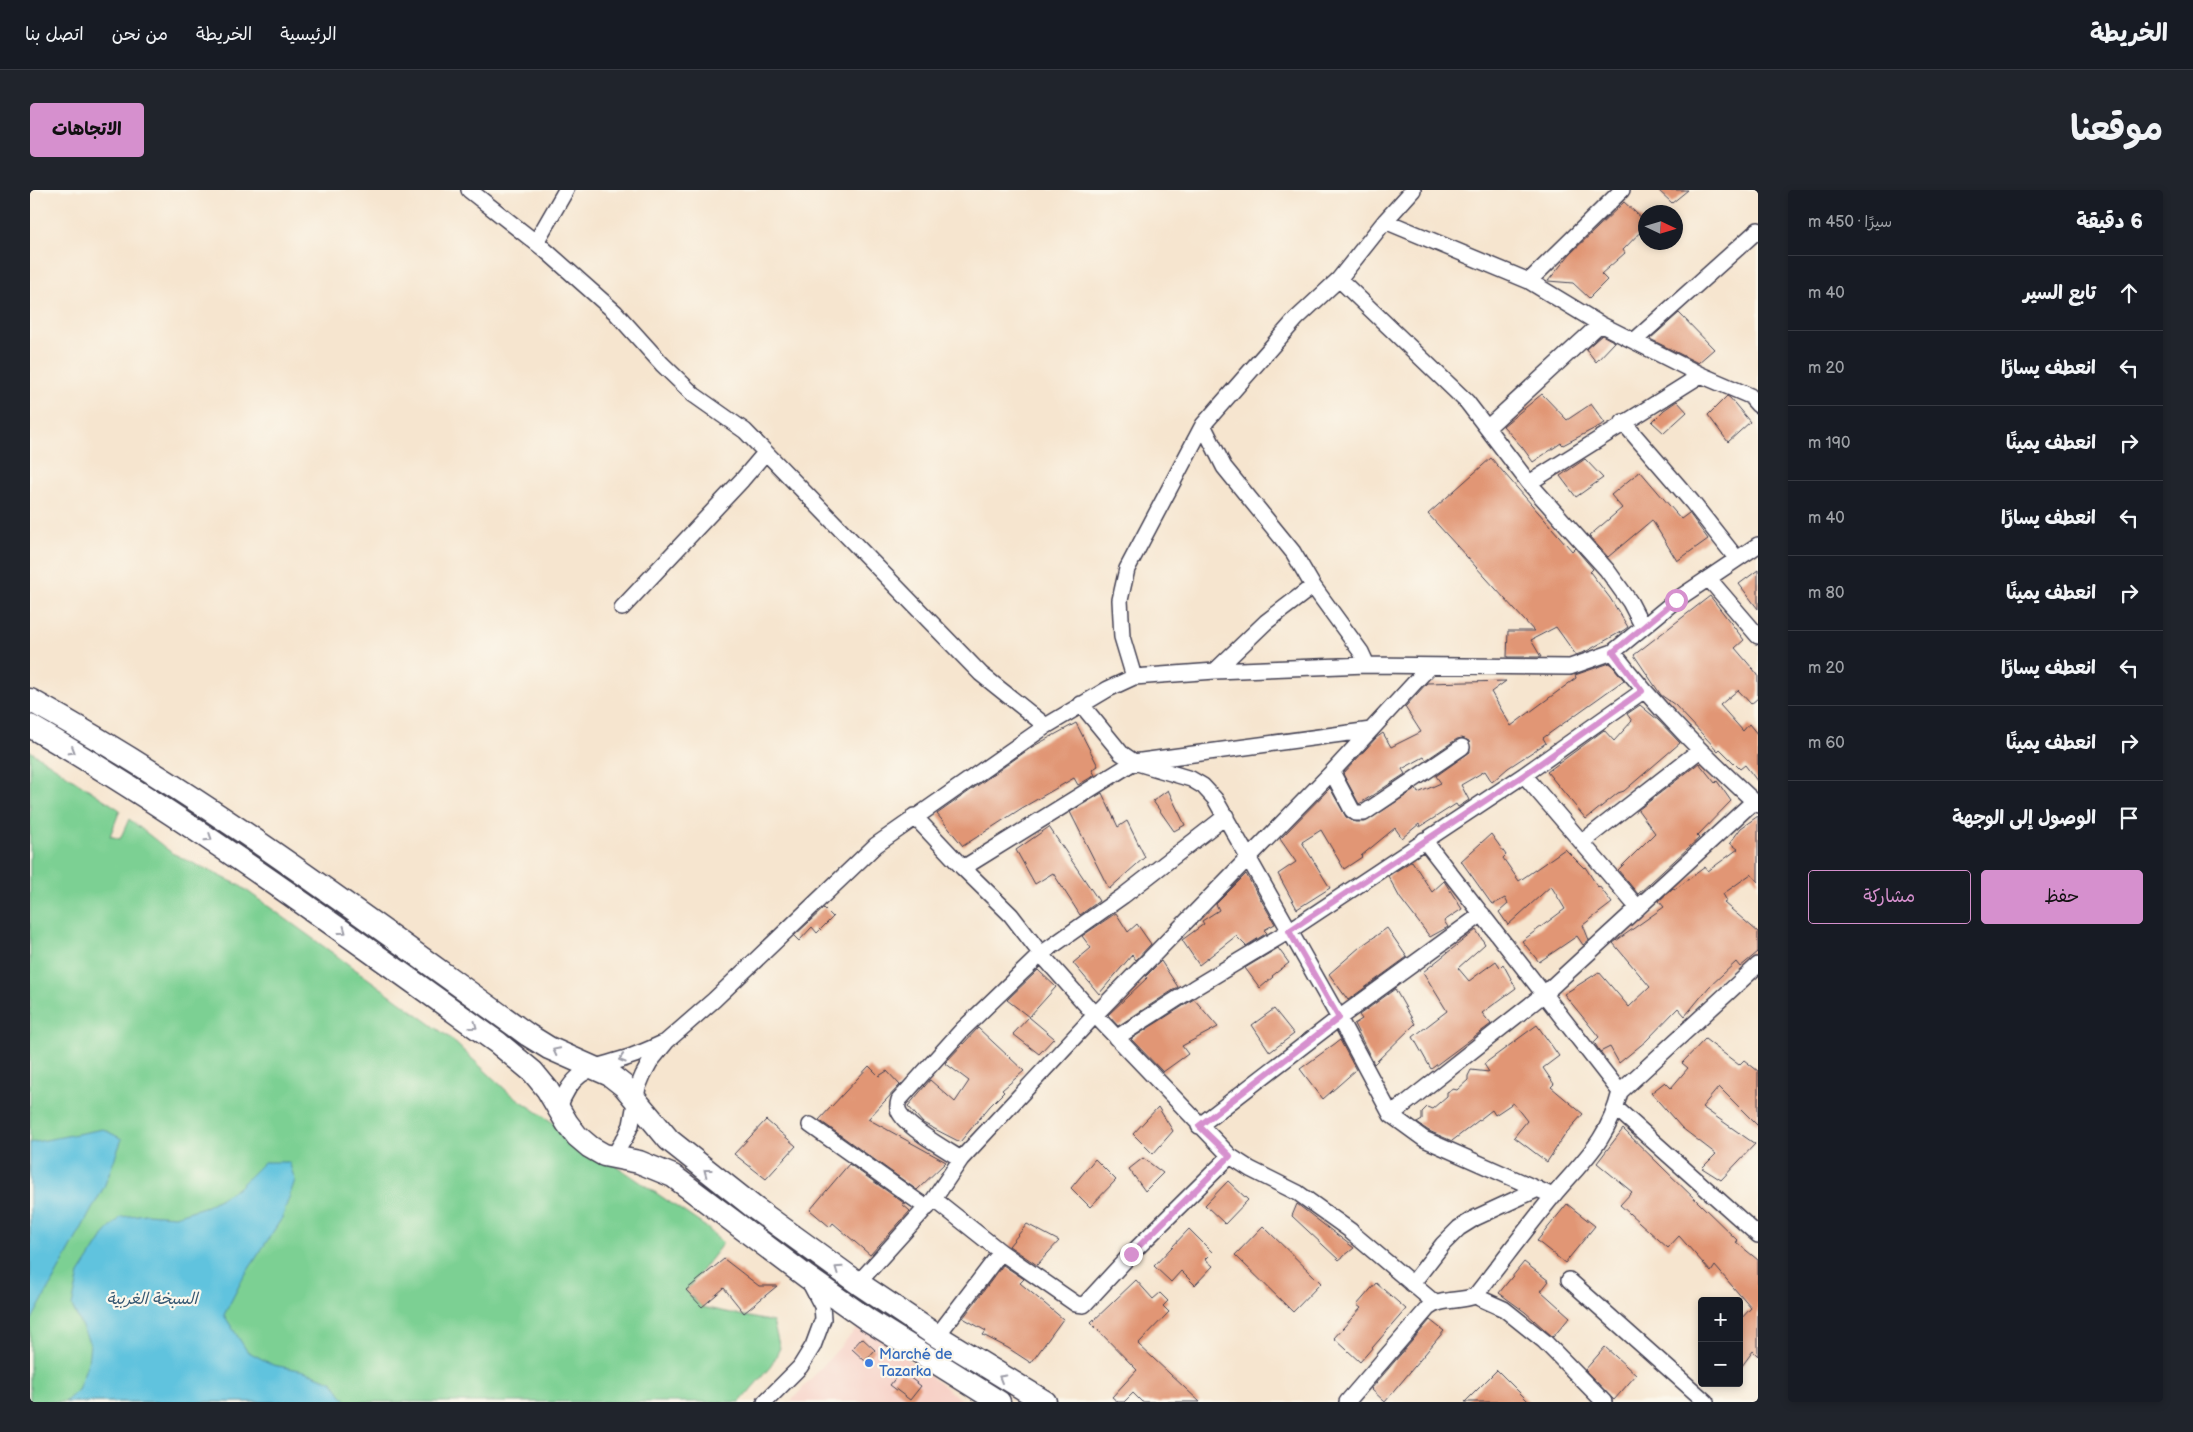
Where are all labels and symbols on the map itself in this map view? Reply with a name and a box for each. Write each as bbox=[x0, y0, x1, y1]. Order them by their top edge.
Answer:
north arrow bbox=[1638, 205, 1683, 250]
route start bbox=[1665, 589, 1688, 612]
one-way arrow bbox=[66, 745, 75, 755]
one-way arrow bbox=[204, 832, 213, 841]
one-way arrow bbox=[337, 925, 346, 934]
one-way arrow bbox=[469, 1020, 478, 1029]
one-way arrow bbox=[552, 1047, 561, 1057]
one-way arrow bbox=[618, 1054, 626, 1064]
one-way arrow bbox=[704, 1169, 713, 1177]
route end bbox=[1120, 1243, 1143, 1266]
one-way arrow bbox=[834, 1266, 844, 1275]
water label: السبخة الغربية bbox=[107, 1290, 199, 1309]
place label: Marché de Tazarka bbox=[879, 1345, 953, 1381]
marker: Marché de Tazarka bbox=[863, 1357, 875, 1369]
one-way arrow bbox=[999, 1374, 1008, 1384]

